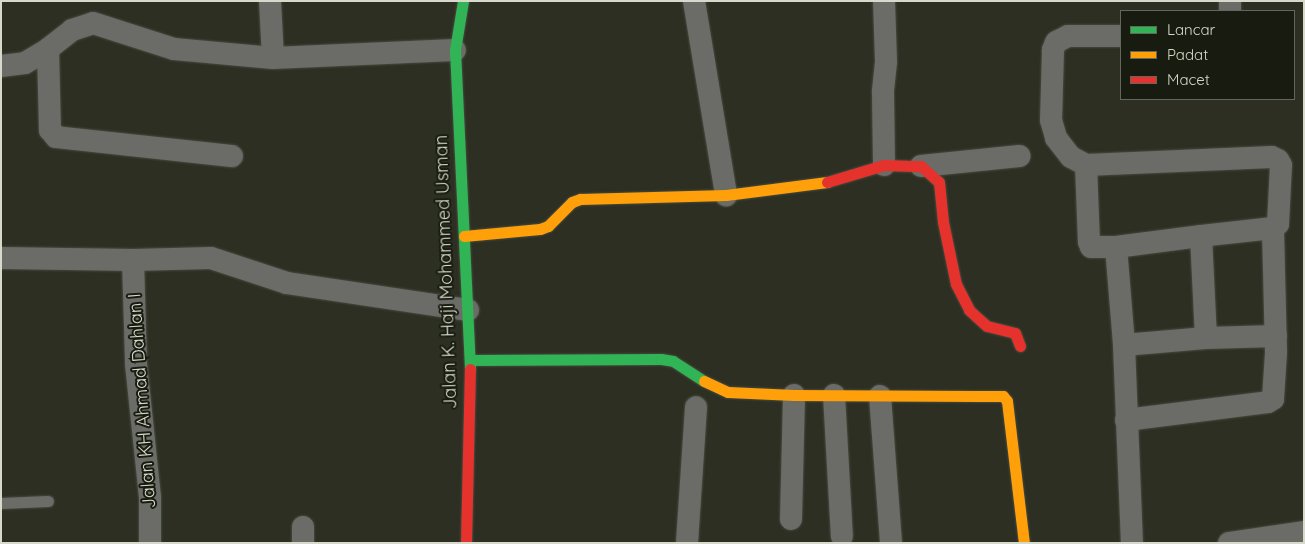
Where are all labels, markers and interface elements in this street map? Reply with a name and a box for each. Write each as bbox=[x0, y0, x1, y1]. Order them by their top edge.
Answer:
legend bbox=[1120, 10, 1295, 100]
text: Lancar bbox=[1167, 20, 1215, 39]
text: Padat bbox=[1167, 45, 1208, 64]
text: Macet bbox=[1167, 70, 1210, 89]
street label: Jalan K. Haji Mohammed Usman bbox=[430, 135, 462, 409]
street label: Jalan KH Ahmad Dahlan I bbox=[124, 293, 160, 509]

